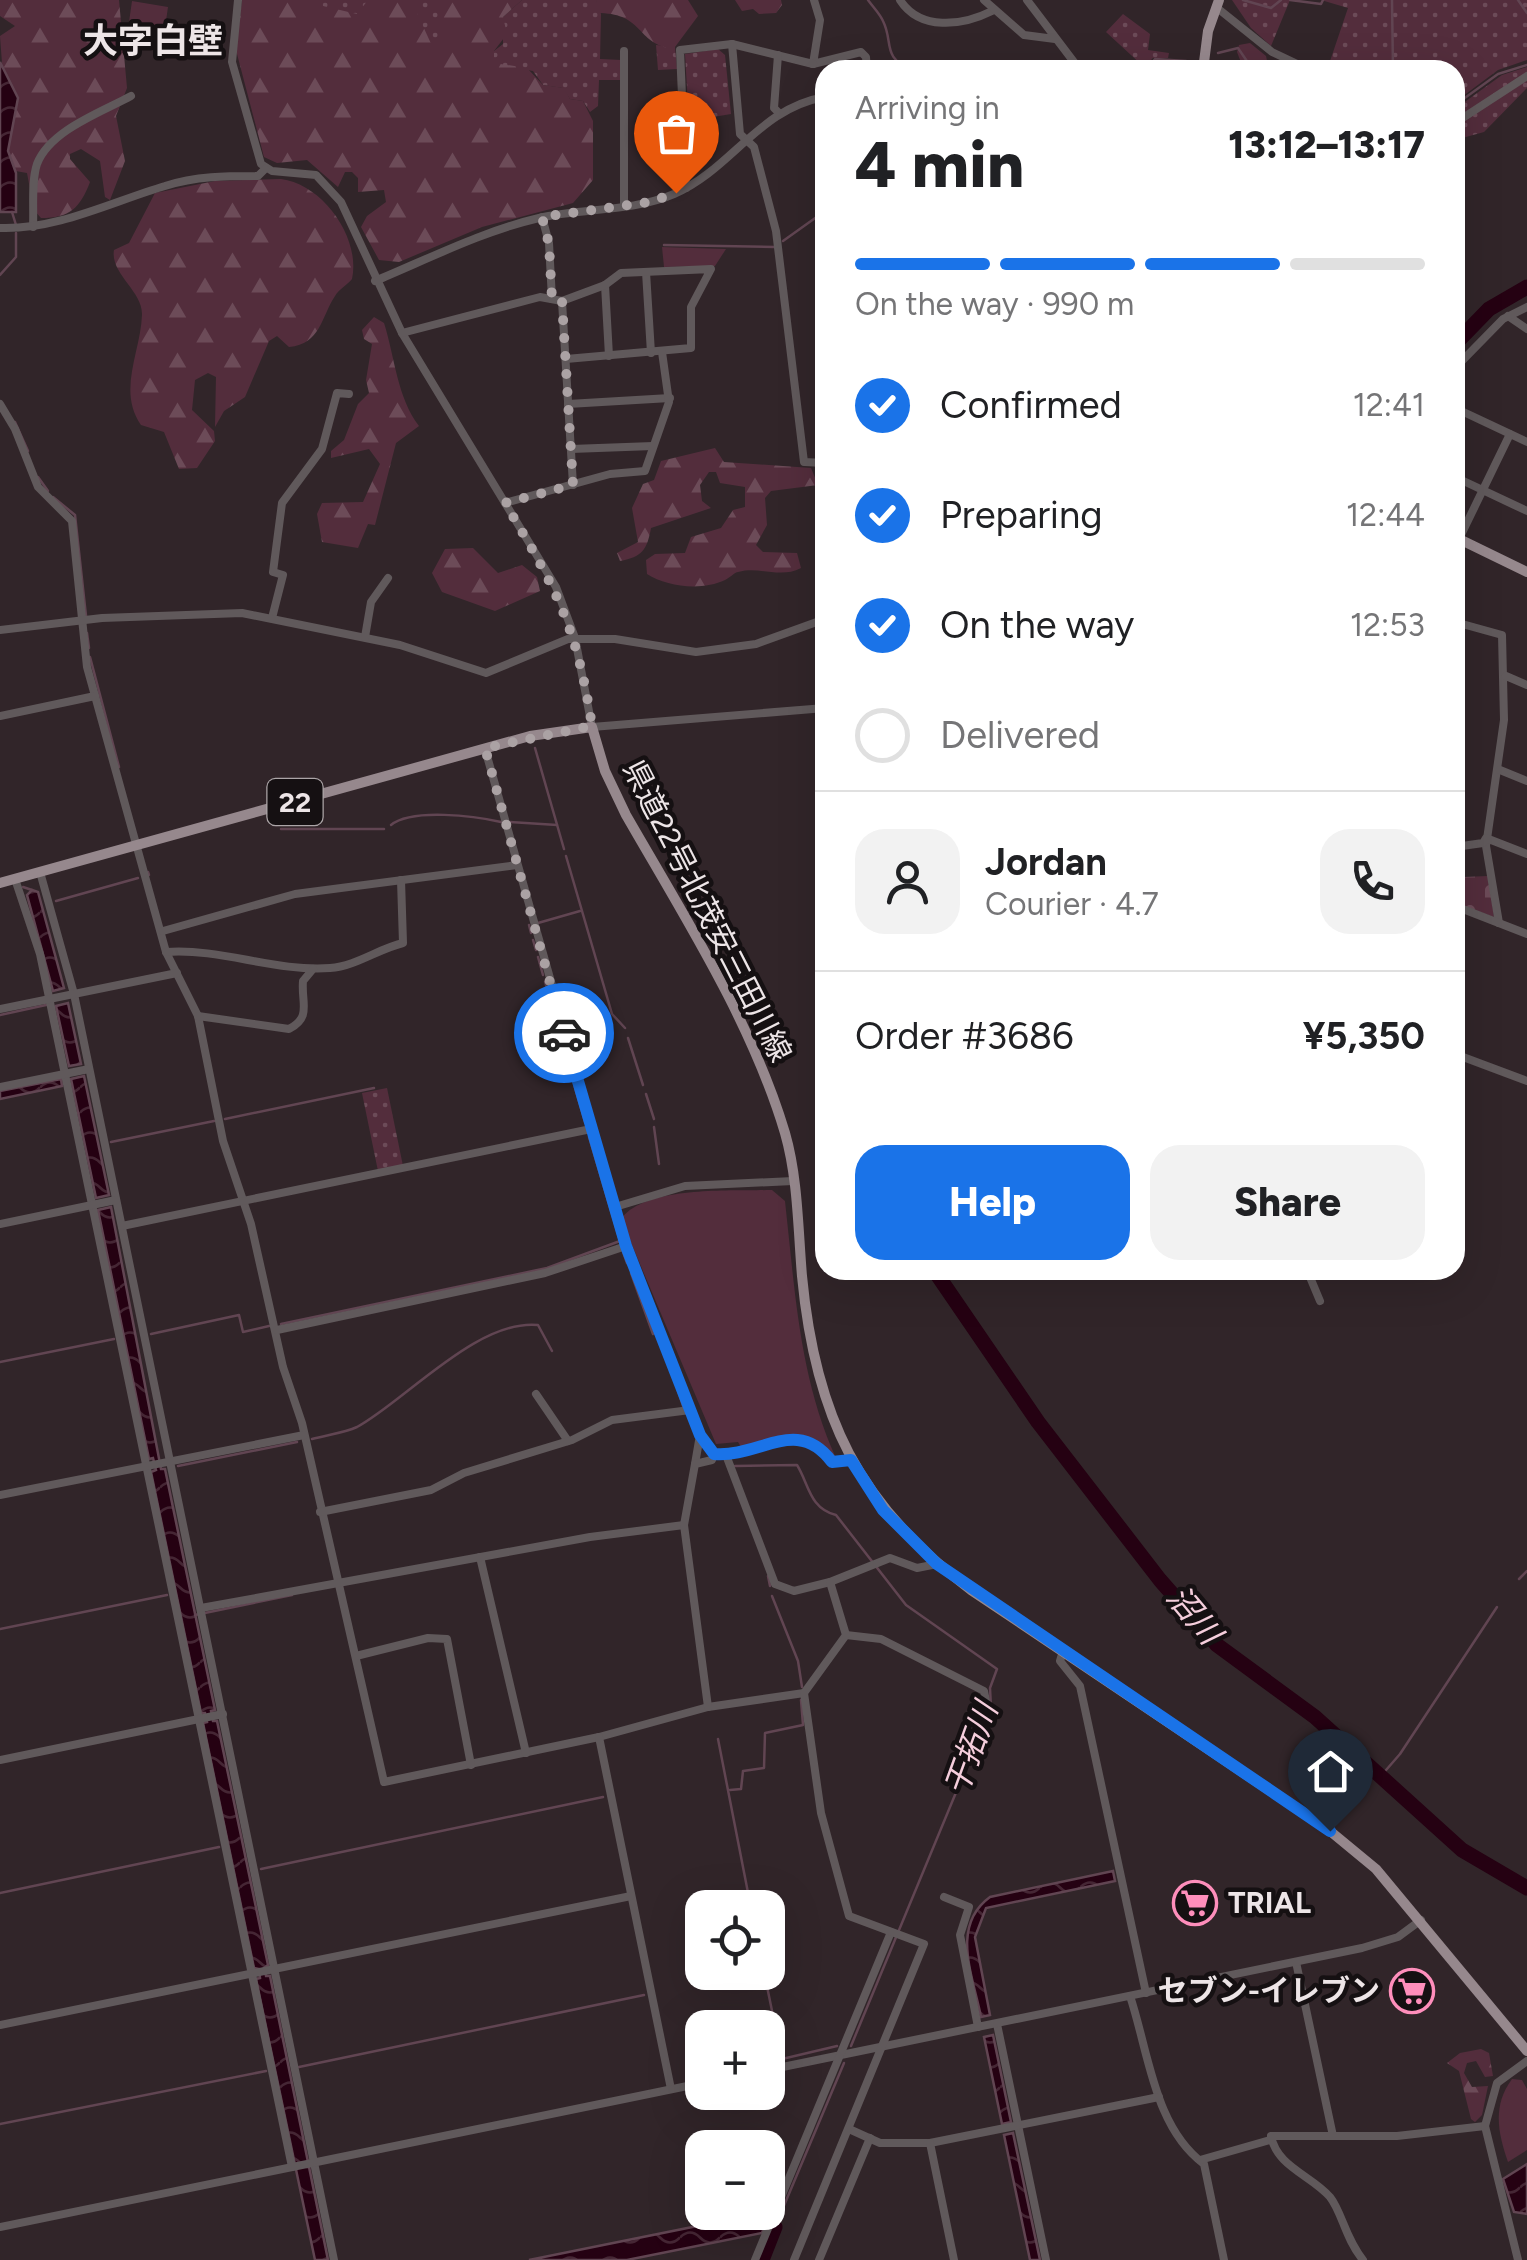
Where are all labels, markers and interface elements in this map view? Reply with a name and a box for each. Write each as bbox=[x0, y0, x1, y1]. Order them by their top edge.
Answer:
district label: 大字白壁 bbox=[83, 20, 223, 62]
text: Arriving in bbox=[855, 89, 1000, 127]
pin bbox=[634, 91, 719, 194]
icon: bag bbox=[649, 106, 704, 161]
text: 13:12–13:17 bbox=[1228, 122, 1425, 168]
text: 4 min bbox=[855, 125, 1024, 203]
text: On the way · 990 m bbox=[855, 285, 1134, 323]
icon: check bbox=[855, 378, 910, 433]
text: Confirmed bbox=[940, 382, 1122, 428]
text: 12:41 bbox=[1353, 386, 1425, 424]
icon: check bbox=[855, 488, 910, 543]
text: Preparing bbox=[940, 492, 1102, 538]
text: 12:44 bbox=[1346, 496, 1425, 534]
icon: check bbox=[855, 598, 910, 653]
text: On the way bbox=[940, 602, 1134, 648]
text: 12:53 bbox=[1350, 606, 1425, 644]
text: Delivered bbox=[940, 712, 1100, 758]
street label: 県道22号北茂安三田川線 bbox=[615, 754, 800, 1068]
road number: 22 bbox=[268, 779, 322, 825]
button: person bbox=[855, 829, 960, 934]
button: phone bbox=[1320, 829, 1425, 934]
text: Jordan bbox=[985, 839, 1107, 885]
text: Courier · 4.7 bbox=[985, 885, 1159, 923]
courier bbox=[514, 983, 614, 1083]
icon: car bbox=[537, 1006, 592, 1061]
text: Order #3686 bbox=[855, 1013, 1074, 1059]
text: ¥5,350 bbox=[1303, 1013, 1425, 1059]
button: Help bbox=[855, 1145, 1130, 1260]
button: Share bbox=[1150, 1145, 1425, 1260]
water label: 沼川 bbox=[1159, 1578, 1231, 1654]
water label: 干拓川 bbox=[937, 1695, 1006, 1801]
pin bbox=[1288, 1729, 1373, 1832]
icon: home bbox=[1303, 1744, 1358, 1799]
supermarket icon: TRIAL bbox=[1172, 1880, 1218, 1926]
place label: TRIAL bbox=[1228, 1884, 1311, 1921]
map controls bbox=[685, 1890, 785, 2230]
button: locate bbox=[685, 1890, 785, 1990]
supermarket icon: セブン-イレブン bbox=[1389, 1968, 1435, 2014]
place label: セブン-イレブン bbox=[1158, 1972, 1380, 2009]
button: + bbox=[685, 2010, 785, 2110]
button: − bbox=[685, 2130, 785, 2230]

